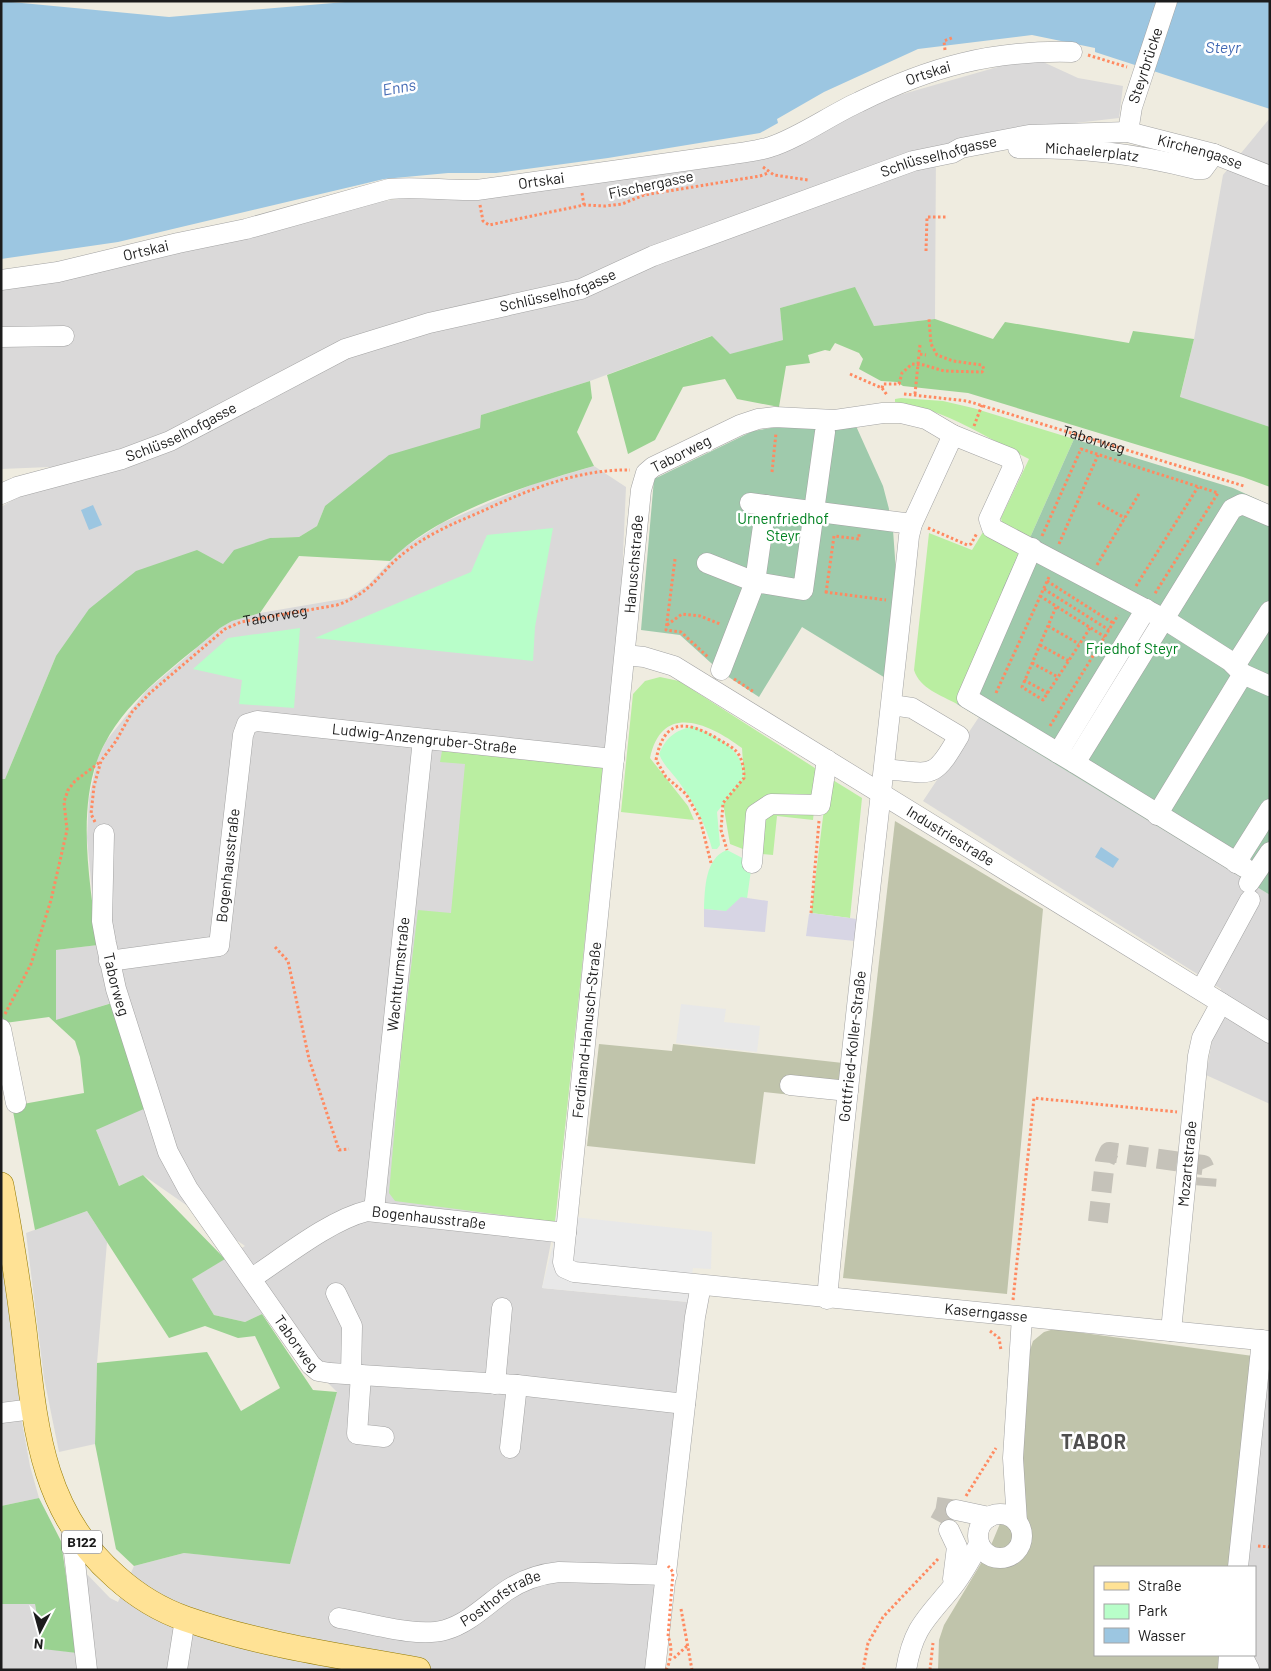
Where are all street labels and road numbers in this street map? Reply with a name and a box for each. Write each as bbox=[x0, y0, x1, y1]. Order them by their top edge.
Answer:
street label: Steyrbrücke bbox=[1124, 25, 1166, 106]
street label: Ortskai bbox=[903, 57, 953, 88]
street label: Kirchengasse bbox=[1156, 130, 1246, 172]
street label: Schlüsselhofgasse bbox=[878, 131, 998, 180]
street label: Michaelerplatz bbox=[1045, 138, 1141, 165]
street label: Fischergasse bbox=[607, 166, 695, 202]
street label: Ortskai bbox=[517, 168, 566, 192]
street label: Ortskai bbox=[121, 236, 170, 264]
street label: Schlüsselhofgasse bbox=[498, 264, 618, 315]
street label: Schlüsselhofgasse bbox=[123, 398, 239, 465]
street label: Taborweg bbox=[1060, 421, 1128, 457]
street label: Taborweg bbox=[648, 430, 713, 476]
street label: Hanuschstraße bbox=[620, 514, 646, 614]
street label: Taborweg bbox=[241, 600, 308, 629]
street label: Ludwig-Anzengruber-Straße bbox=[331, 719, 518, 757]
street label: Industriestraße bbox=[904, 801, 998, 869]
street label: Bogenhausstraße bbox=[212, 807, 243, 923]
street label: Wachtturmstraße bbox=[383, 916, 412, 1032]
street label: Ferdinand-Hanusch-Straße bbox=[568, 941, 604, 1119]
street label: Taborweg bbox=[100, 951, 134, 1018]
street label: Gottfried-Koller-Straße bbox=[834, 970, 869, 1123]
street label: Mozartstraße bbox=[1173, 1120, 1200, 1208]
street label: Bogenhausstraße bbox=[371, 1202, 487, 1232]
street label: Kaserngasse bbox=[944, 1299, 1029, 1325]
street label: Taborweg bbox=[271, 1311, 322, 1375]
road number: B122 bbox=[62, 1530, 102, 1554]
street label: Posthofstraße bbox=[457, 1566, 543, 1630]

